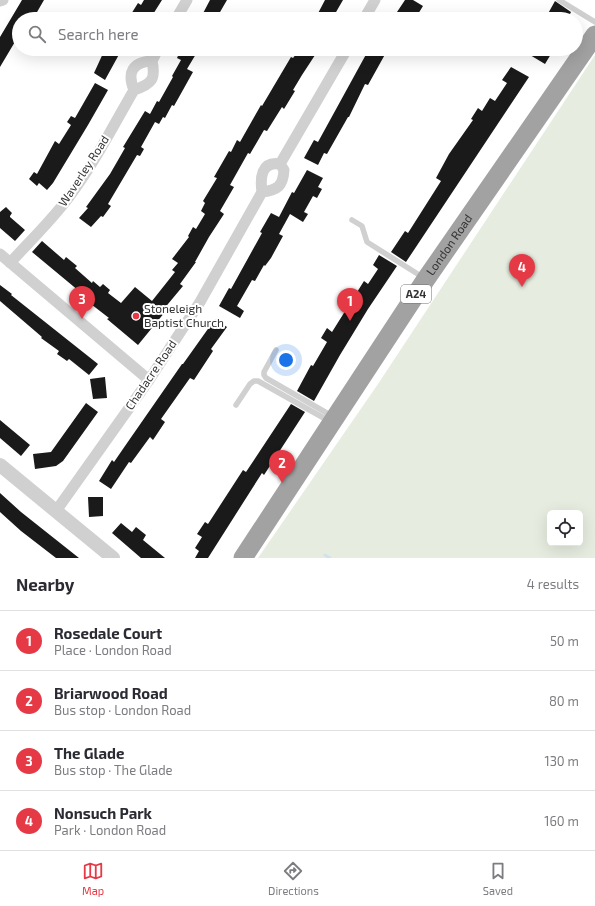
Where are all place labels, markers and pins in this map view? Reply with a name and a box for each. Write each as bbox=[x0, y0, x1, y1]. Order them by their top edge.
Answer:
pin: 4 bbox=[509, 254, 535, 287]
pin: 3 bbox=[69, 286, 95, 319]
pin: 1 bbox=[337, 288, 363, 321]
place label: Stoneleigh Baptist Church bbox=[144, 301, 224, 329]
marker: Stoneleigh Baptist Church bbox=[131, 311, 141, 321]
pin: 2 bbox=[269, 450, 295, 483]

